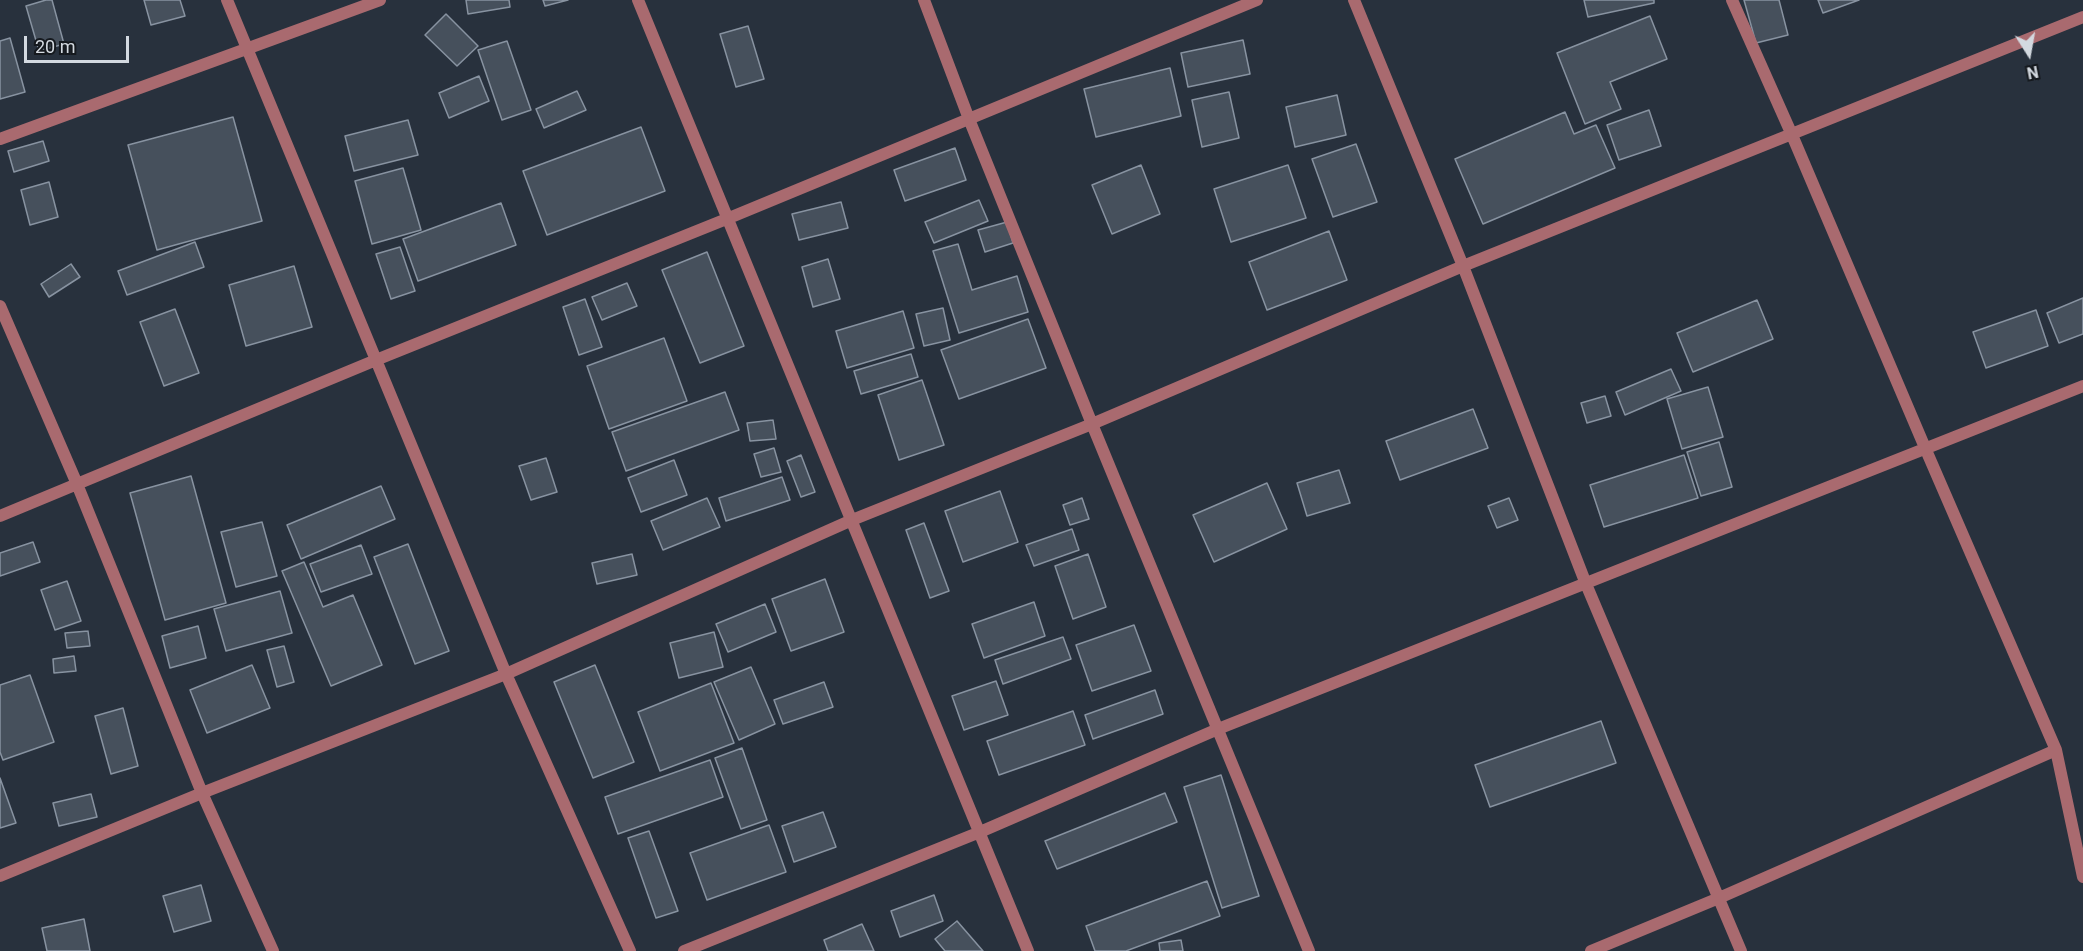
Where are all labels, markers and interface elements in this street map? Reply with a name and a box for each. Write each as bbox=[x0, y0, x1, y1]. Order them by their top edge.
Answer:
scale bar bbox=[27, 24, 132, 62]
north arrow bbox=[1999, 24, 2059, 84]
text: 20 m bbox=[35, 36, 75, 57]
text: N bbox=[2025, 62, 2040, 83]

